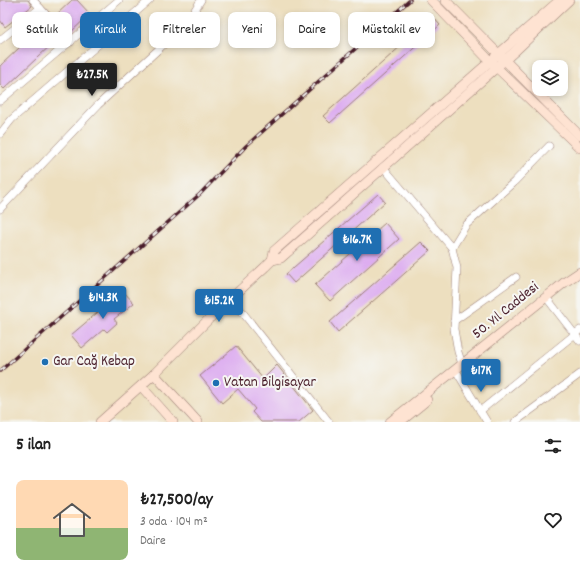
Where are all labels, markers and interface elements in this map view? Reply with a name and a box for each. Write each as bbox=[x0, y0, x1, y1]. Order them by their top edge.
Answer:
chip: Satılık bbox=[12, 12, 72, 48]
chip: Kiralık bbox=[80, 12, 141, 48]
chip: Filtreler bbox=[149, 12, 220, 48]
chip: Yeni bbox=[228, 12, 276, 48]
chip: Daire bbox=[284, 12, 340, 48]
chip: Müstakil ev bbox=[348, 12, 435, 48]
map controls bbox=[532, 60, 568, 96]
button: layers bbox=[532, 60, 568, 96]
pin: ₺27.5K bbox=[59, 63, 125, 97]
text: ₺27.5K bbox=[76, 66, 108, 85]
pin: ₺16.7K bbox=[324, 228, 390, 262]
text: ₺16.7K bbox=[342, 231, 372, 250]
street label: 50. Yıl Caddesi bbox=[468, 277, 544, 345]
pin: ₺14.3K bbox=[70, 286, 136, 320]
text: ₺14.3K bbox=[88, 289, 118, 308]
pin: ₺15.2K bbox=[186, 289, 252, 323]
text: ₺15.2K bbox=[204, 292, 234, 311]
place label: Gar Cağ Kebap bbox=[53, 351, 135, 373]
marker: Gar Cağ Kebap bbox=[40, 357, 50, 367]
pin: ₺17K bbox=[457, 359, 505, 393]
text: ₺17K bbox=[470, 362, 492, 381]
place label: Vatan Bilgisayar bbox=[224, 372, 316, 394]
marker: Vatan Bilgisayar bbox=[211, 378, 221, 388]
text: 5 ilan bbox=[16, 434, 51, 458]
icon: filters bbox=[542, 435, 564, 457]
text: ₺27,500/ay bbox=[140, 489, 213, 513]
icon: home bbox=[48, 496, 96, 544]
icon: heart bbox=[542, 509, 564, 531]
text: 3 oda · 104 m² bbox=[140, 513, 208, 532]
text: Daire bbox=[140, 532, 166, 551]

